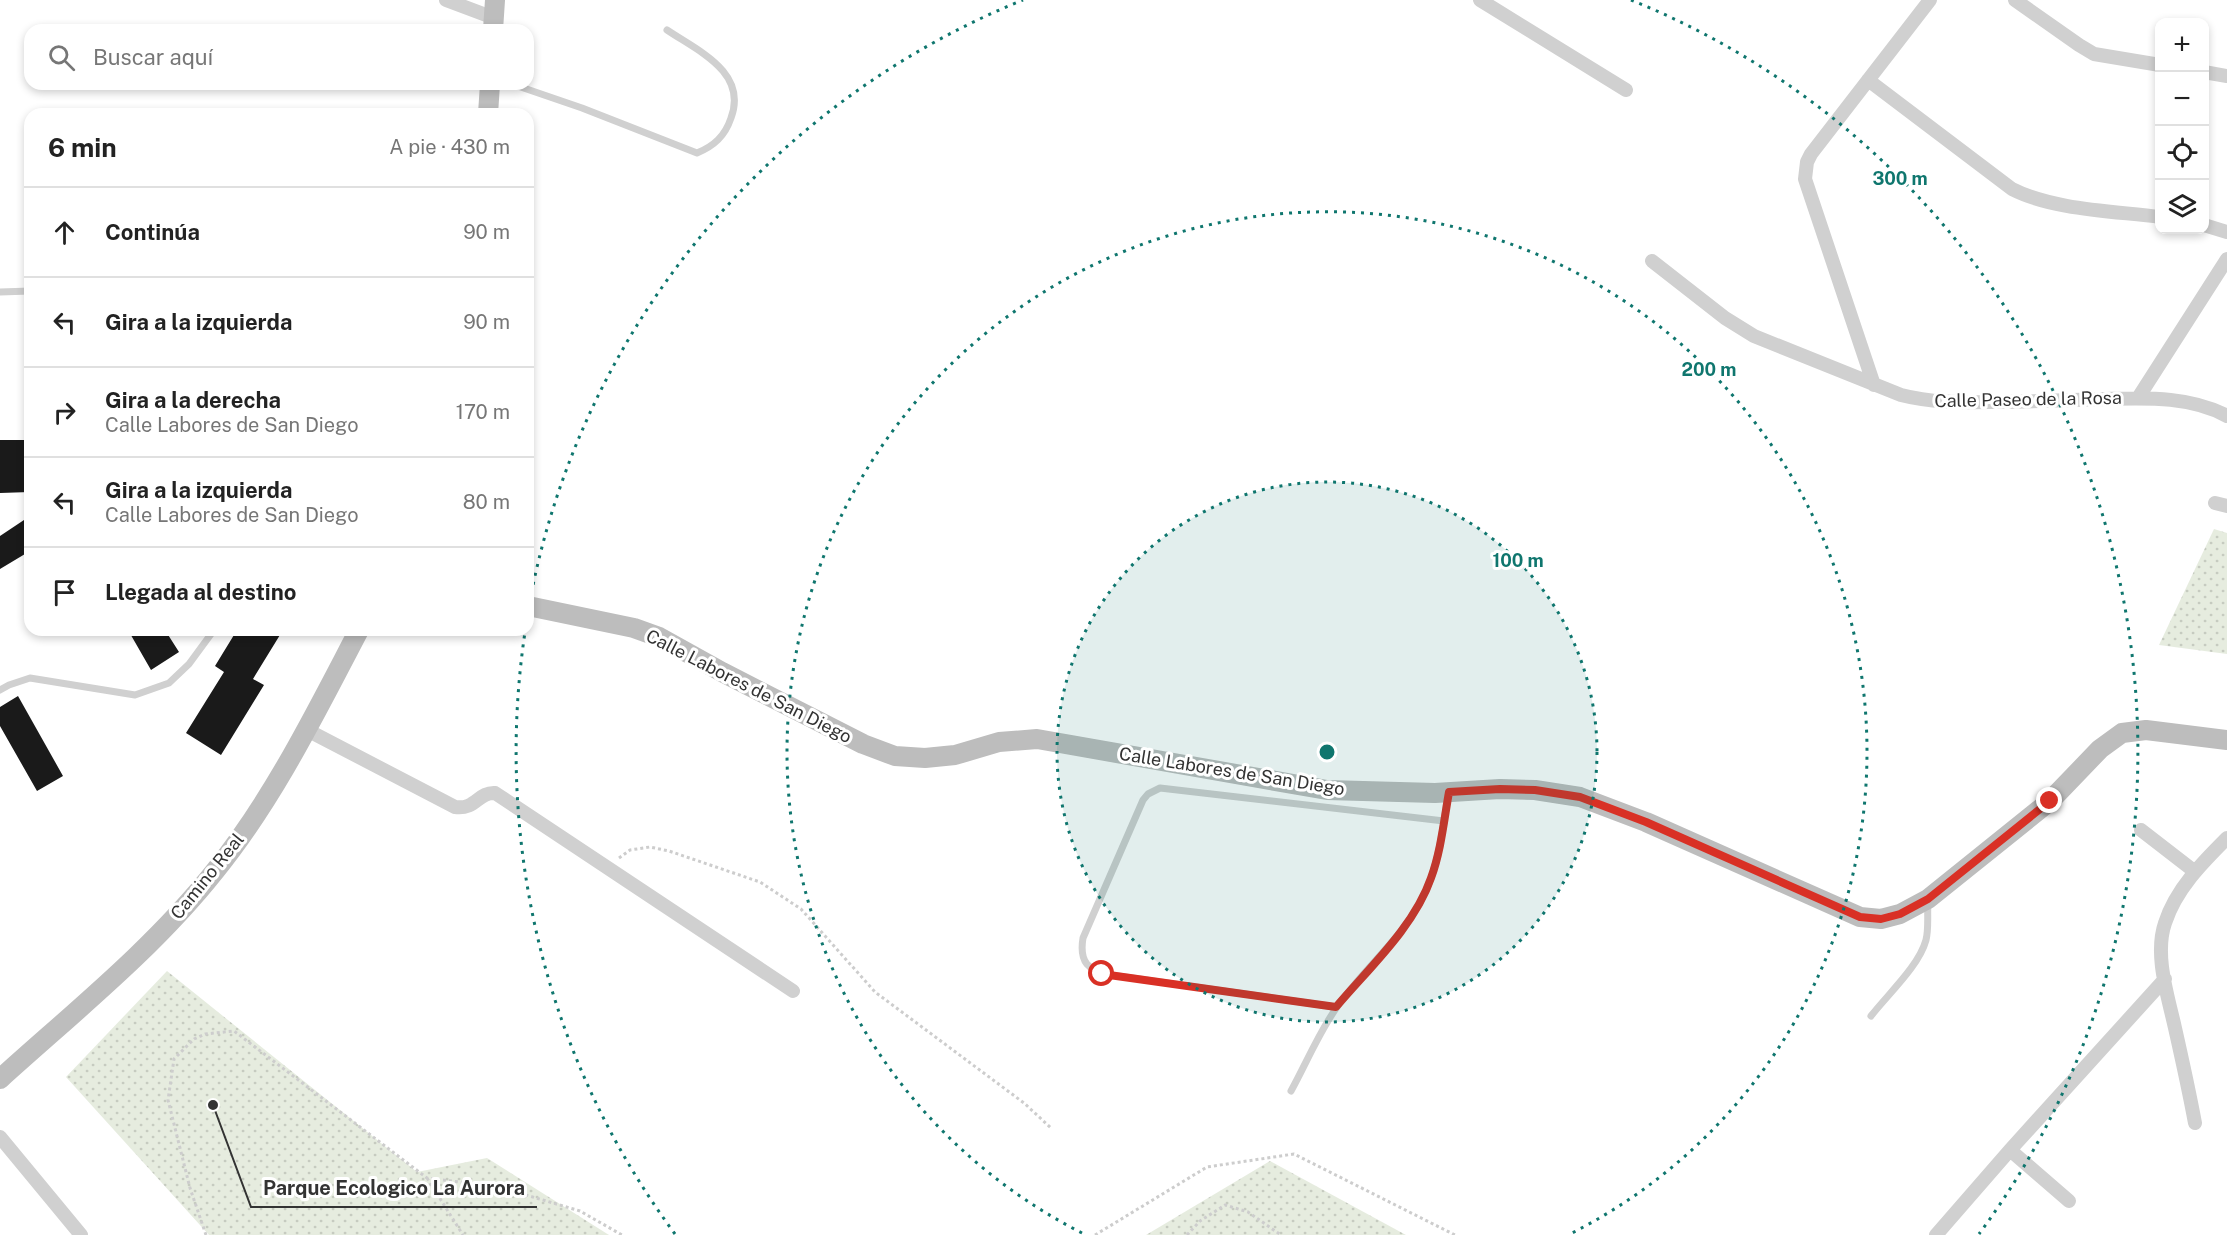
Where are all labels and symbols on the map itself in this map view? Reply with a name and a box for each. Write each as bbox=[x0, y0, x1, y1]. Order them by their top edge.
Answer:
text: 300 m bbox=[1872, 168, 1928, 189]
text: 200 m bbox=[1682, 359, 1736, 380]
street label: Calle Paseo de la Rosa bbox=[1934, 387, 2122, 411]
text: 100 m bbox=[1492, 550, 1544, 571]
street label: Calle Labores de San Diego bbox=[643, 625, 855, 747]
centre of rings bbox=[1317, 742, 1337, 762]
street label: Calle Labores de San Diego bbox=[1118, 743, 1346, 799]
route end bbox=[2036, 787, 2062, 813]
street label: Camino Real bbox=[166, 829, 248, 923]
route start bbox=[1088, 960, 1114, 986]
callout: Parque Ecologico La Aurora bbox=[251, 1169, 537, 1207]
text: Parque Ecologico La Aurora bbox=[263, 1176, 525, 1200]

